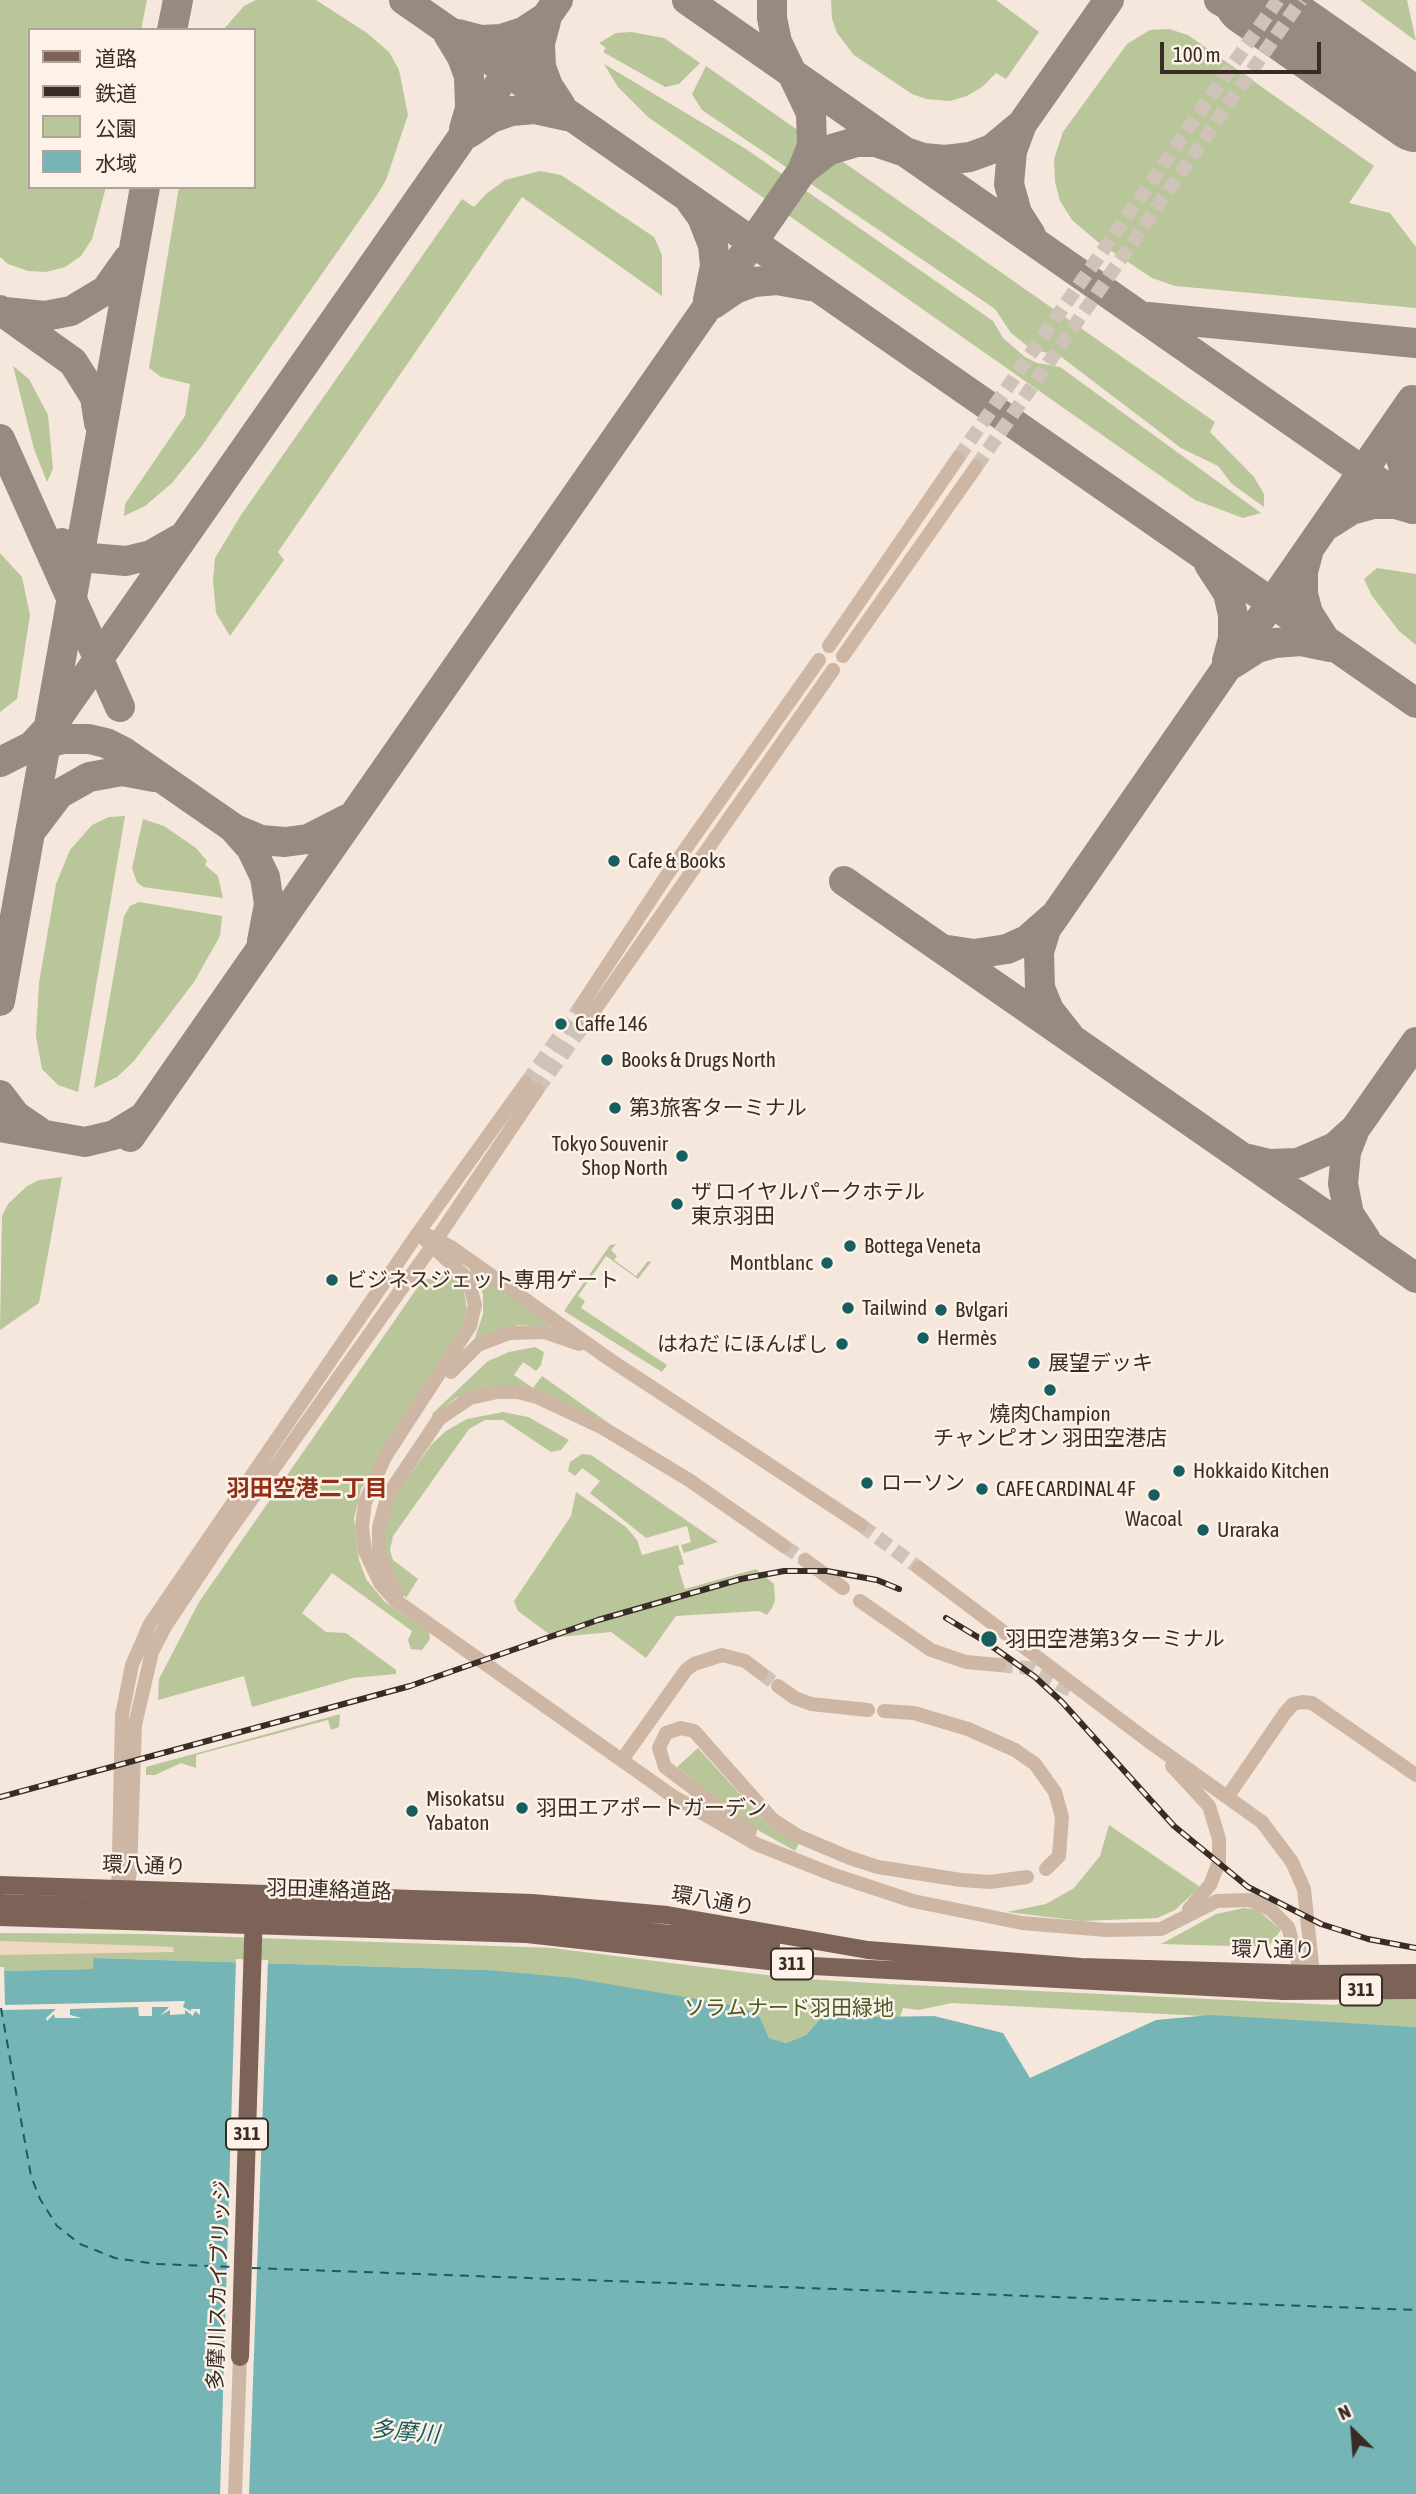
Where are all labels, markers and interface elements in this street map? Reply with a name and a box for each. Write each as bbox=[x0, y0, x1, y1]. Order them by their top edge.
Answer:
legend bbox=[28, 28, 256, 189]
scale bar bbox=[1164, 28, 1325, 72]
text: 100 m bbox=[1173, 42, 1221, 66]
text: 道路 bbox=[95, 46, 137, 70]
text: 鉄道 bbox=[95, 81, 137, 105]
text: 公園 bbox=[95, 116, 137, 140]
text: 水域 bbox=[95, 151, 137, 175]
place label: Cafe & Books bbox=[628, 848, 726, 874]
marker: Cafe & Books bbox=[606, 853, 622, 869]
place label: Caffe 146 bbox=[575, 1011, 648, 1037]
marker: Caffe 146 bbox=[553, 1016, 569, 1032]
place label: Books & Drugs North bbox=[621, 1047, 776, 1073]
marker: Books & Drugs North bbox=[599, 1052, 615, 1068]
place label: 第3旅客ターミナル bbox=[629, 1095, 807, 1121]
marker: 第3旅客ターミナル bbox=[607, 1100, 623, 1116]
place label: Tokyo Souvenir Shop North bbox=[552, 1131, 668, 1181]
marker: Tokyo Souvenir Shop North bbox=[674, 1148, 690, 1164]
place label: ザ ロイヤルパークホテル 東京羽田 bbox=[691, 1179, 925, 1229]
marker: ザ ロイヤルパークホテル 東京羽田 bbox=[669, 1196, 685, 1212]
place label: Bottega Veneta bbox=[864, 1233, 981, 1259]
marker: Bottega Veneta bbox=[842, 1238, 858, 1254]
place label: Montblanc bbox=[730, 1250, 813, 1276]
marker: Montblanc bbox=[819, 1255, 835, 1271]
place label: ビジネスジェット専用ゲート bbox=[346, 1267, 619, 1293]
marker: ビジネスジェット専用ゲート bbox=[324, 1272, 340, 1288]
place label: Tailwind bbox=[862, 1295, 927, 1321]
place label: Bvlgari bbox=[955, 1297, 1008, 1323]
marker: Tailwind bbox=[840, 1300, 856, 1316]
marker: Bvlgari bbox=[933, 1302, 949, 1318]
place label: Hermès bbox=[937, 1325, 997, 1351]
marker: Hermès bbox=[915, 1330, 931, 1346]
place label: はねだ にほんばし bbox=[657, 1331, 828, 1357]
marker: はねだ にほんばし bbox=[834, 1336, 850, 1352]
place label: 展望デッキ bbox=[1048, 1350, 1153, 1376]
marker: 展望デッキ bbox=[1026, 1355, 1042, 1371]
marker: 燒肉Champion チャンピオン 羽田空港店 bbox=[1042, 1382, 1058, 1398]
place label: 燒肉Champion チャンピオン 羽田空港店 bbox=[933, 1401, 1167, 1451]
place label: Hokkaido Kitchen bbox=[1193, 1458, 1329, 1484]
marker: Hokkaido Kitchen bbox=[1171, 1463, 1187, 1479]
place label: ローソン bbox=[881, 1470, 965, 1496]
district label: 羽田空港二丁目 bbox=[227, 1475, 387, 1503]
marker: ローソン bbox=[859, 1475, 875, 1491]
place label: CAFE CARDINAL 4F bbox=[996, 1476, 1135, 1502]
marker: CAFE CARDINAL 4F bbox=[974, 1481, 990, 1497]
marker: Wacoal bbox=[1146, 1487, 1162, 1503]
place label: Wacoal bbox=[1125, 1506, 1183, 1532]
place label: Uraraka bbox=[1217, 1517, 1279, 1543]
marker: Uraraka bbox=[1195, 1522, 1211, 1538]
place label: 羽田空港第3ターミナル bbox=[1005, 1626, 1225, 1652]
marker: 羽田空港第3ターミナル bbox=[979, 1629, 999, 1649]
place label: Misokatsu Yabaton bbox=[426, 1786, 505, 1836]
place label: 羽田エアポートガーデン bbox=[536, 1795, 767, 1821]
marker: 羽田エアポートガーデン bbox=[514, 1800, 530, 1816]
marker: Misokatsu Yabaton bbox=[404, 1803, 420, 1819]
street label: 環八通り bbox=[102, 1852, 186, 1880]
street label: 羽田連絡道路 bbox=[266, 1875, 392, 1905]
street label: 環八通り bbox=[669, 1881, 757, 1921]
street label: 環八通り bbox=[1231, 1937, 1315, 1963]
road number: 311 bbox=[771, 1948, 813, 1980]
road number: 311 bbox=[1340, 1974, 1382, 2006]
park label: ソラムナード羽田緑地 bbox=[684, 1995, 894, 2021]
road number: 311 bbox=[226, 2118, 268, 2150]
street label: 多摩川スカイブリッジ bbox=[203, 2180, 235, 2390]
north arrow bbox=[1318, 2396, 1388, 2466]
text: N bbox=[1334, 2400, 1354, 2424]
water label: 多摩川 bbox=[369, 2415, 441, 2449]

